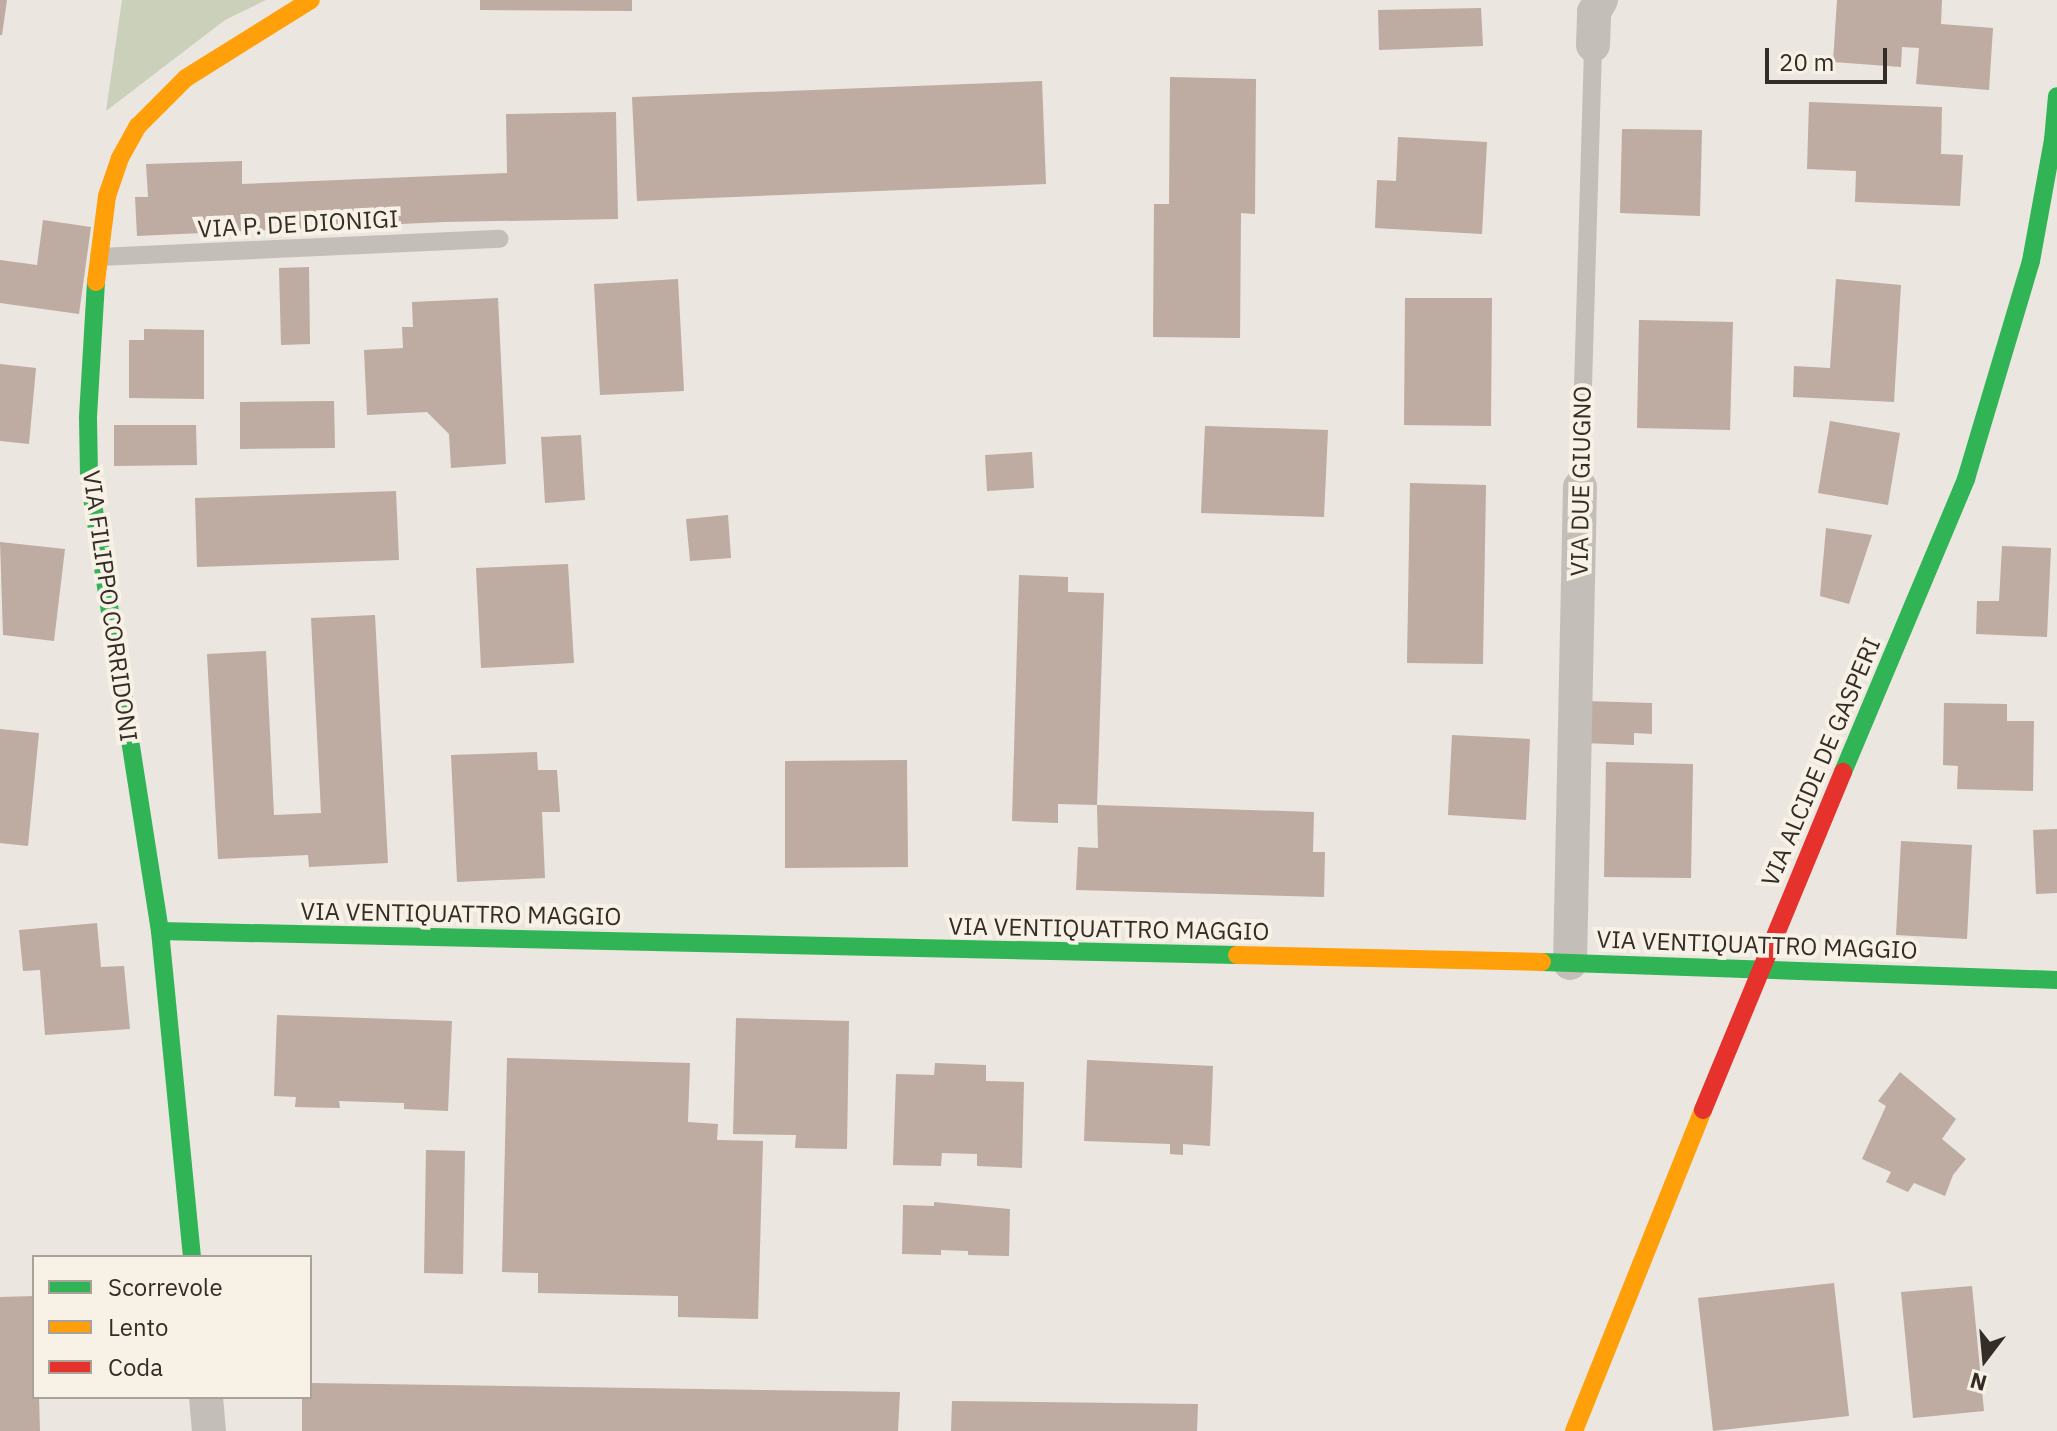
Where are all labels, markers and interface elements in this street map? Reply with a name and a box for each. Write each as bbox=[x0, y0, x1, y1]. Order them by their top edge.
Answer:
scale bar bbox=[1769, 32, 1891, 82]
text: 20 m bbox=[1779, 46, 1834, 78]
street label: VIA P. DE DIONIGI bbox=[197, 204, 399, 244]
street label: VIA DUE GIUGNO bbox=[1565, 386, 1597, 576]
street label: VIA FILIPPO CORRIDONI bbox=[77, 469, 143, 743]
street label: VIA ALCIDE DE GASPERI bbox=[1755, 633, 1887, 891]
street label: VIA VENTIQUATTRO MAGGIO bbox=[300, 897, 622, 931]
street label: VIA VENTIQUATTRO MAGGIO bbox=[948, 912, 1270, 946]
street label: VIA VENTIQUATTRO MAGGIO bbox=[1596, 925, 1918, 965]
legend bbox=[32, 1255, 312, 1399]
text: Scorrevole bbox=[108, 1271, 223, 1303]
text: Lento bbox=[108, 1311, 168, 1343]
north arrow bbox=[1945, 1319, 2025, 1399]
text: Coda bbox=[108, 1351, 163, 1383]
text: N bbox=[1967, 1366, 1990, 1399]

